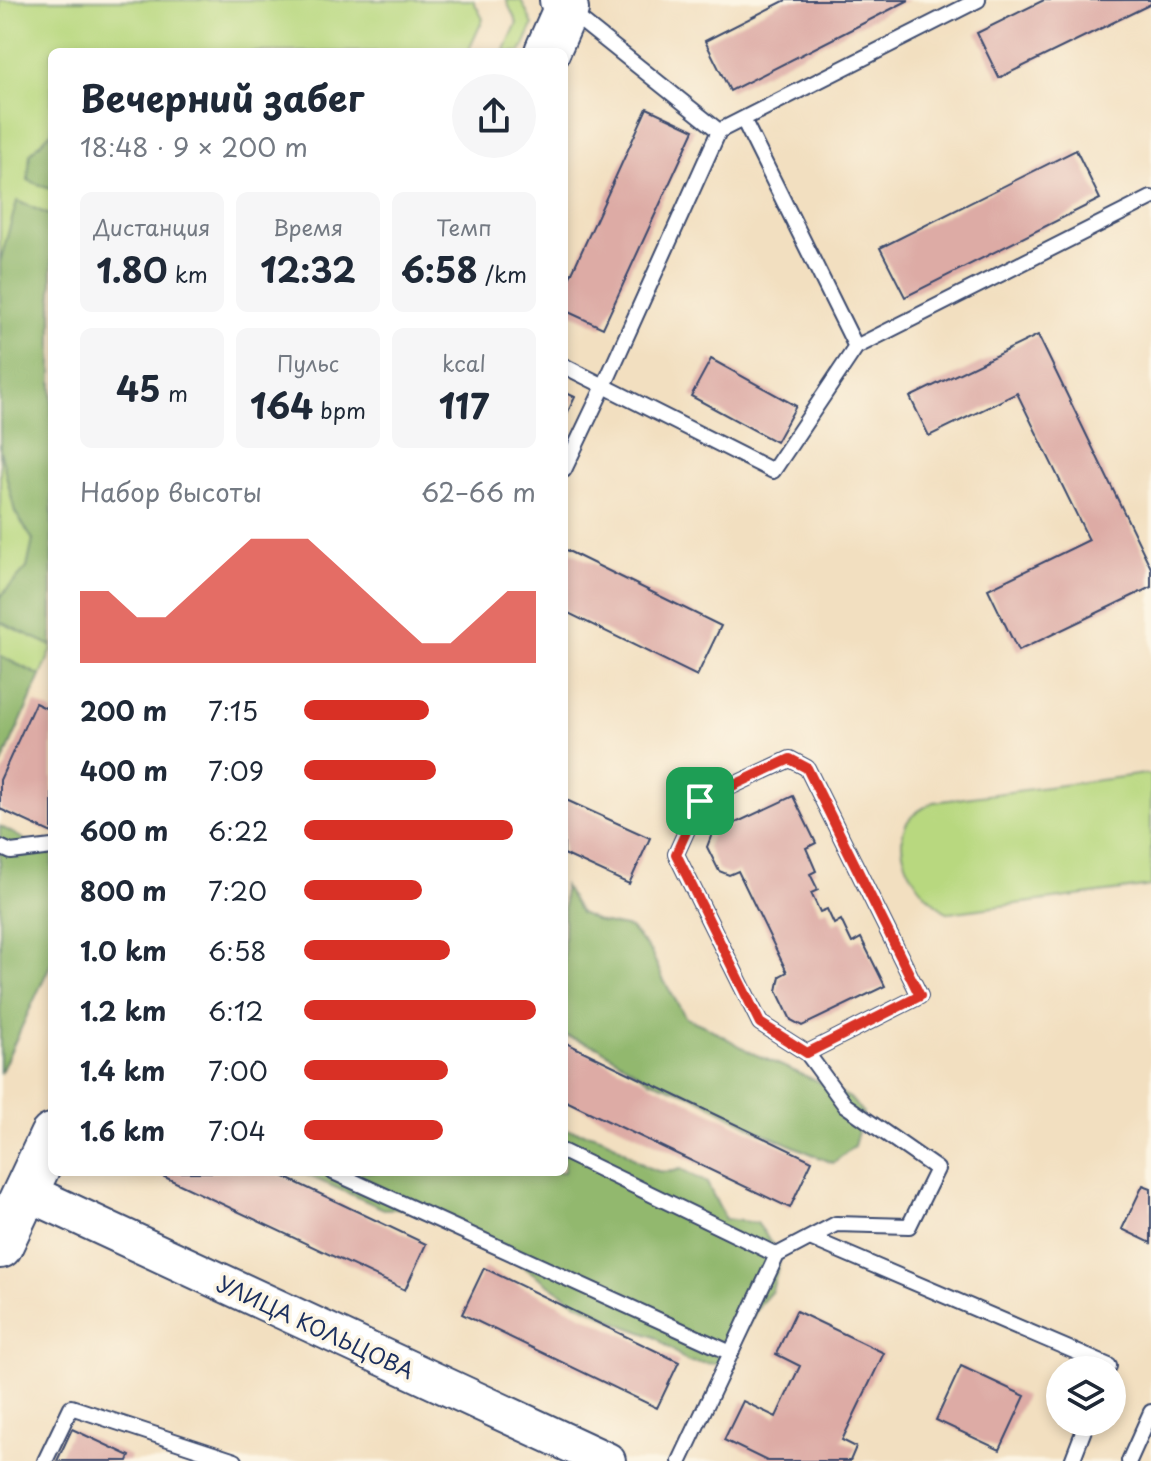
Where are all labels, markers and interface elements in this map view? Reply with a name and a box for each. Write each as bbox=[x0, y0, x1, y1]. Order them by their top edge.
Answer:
text: Вечерний забег bbox=[80, 70, 364, 124]
button: share bbox=[452, 74, 536, 158]
text: 18:48 · 9 × 200 m bbox=[80, 127, 308, 166]
text: Дистанция bbox=[94, 210, 210, 243]
text: Время bbox=[273, 210, 343, 243]
text: Темп bbox=[436, 210, 492, 243]
text: 1.80 bbox=[96, 243, 168, 295]
text: 12:32 bbox=[260, 243, 356, 295]
text: 6:58 bbox=[401, 243, 478, 295]
text: km bbox=[168, 257, 208, 290]
text: /km bbox=[478, 257, 527, 290]
text: Пульс bbox=[277, 346, 339, 379]
text: kcal bbox=[442, 346, 486, 379]
text: 45 bbox=[116, 362, 161, 414]
text: m bbox=[161, 376, 188, 409]
text: 164 bbox=[250, 379, 313, 431]
text: 117 bbox=[439, 379, 489, 431]
text: bpm bbox=[313, 393, 366, 426]
text: Набор высоты bbox=[80, 472, 262, 511]
text: 62–66 m bbox=[421, 472, 536, 511]
text: 200 m bbox=[80, 691, 167, 730]
text: 7:15 bbox=[208, 691, 258, 730]
text: 400 m bbox=[80, 751, 168, 790]
text: 7:09 bbox=[208, 751, 264, 790]
pin bbox=[666, 767, 734, 835]
icon: arrive bbox=[678, 779, 722, 823]
text: 600 m bbox=[80, 811, 168, 850]
text: 6:22 bbox=[208, 811, 269, 850]
text: 800 m bbox=[80, 871, 167, 910]
text: 7:20 bbox=[208, 871, 267, 910]
text: 1.0 km bbox=[80, 931, 167, 970]
text: 6:58 bbox=[208, 931, 267, 970]
text: 1.2 km bbox=[80, 991, 166, 1030]
text: 6:12 bbox=[208, 991, 264, 1030]
text: 1.4 km bbox=[80, 1051, 165, 1090]
text: 7:00 bbox=[208, 1051, 268, 1090]
text: 1.6 km bbox=[80, 1111, 165, 1150]
text: 7:04 bbox=[208, 1111, 266, 1150]
street label: УЛИЦА КОЛЬЦОВА bbox=[212, 1266, 420, 1386]
map controls bbox=[1046, 1356, 1126, 1436]
button: layers bbox=[1046, 1356, 1126, 1436]

